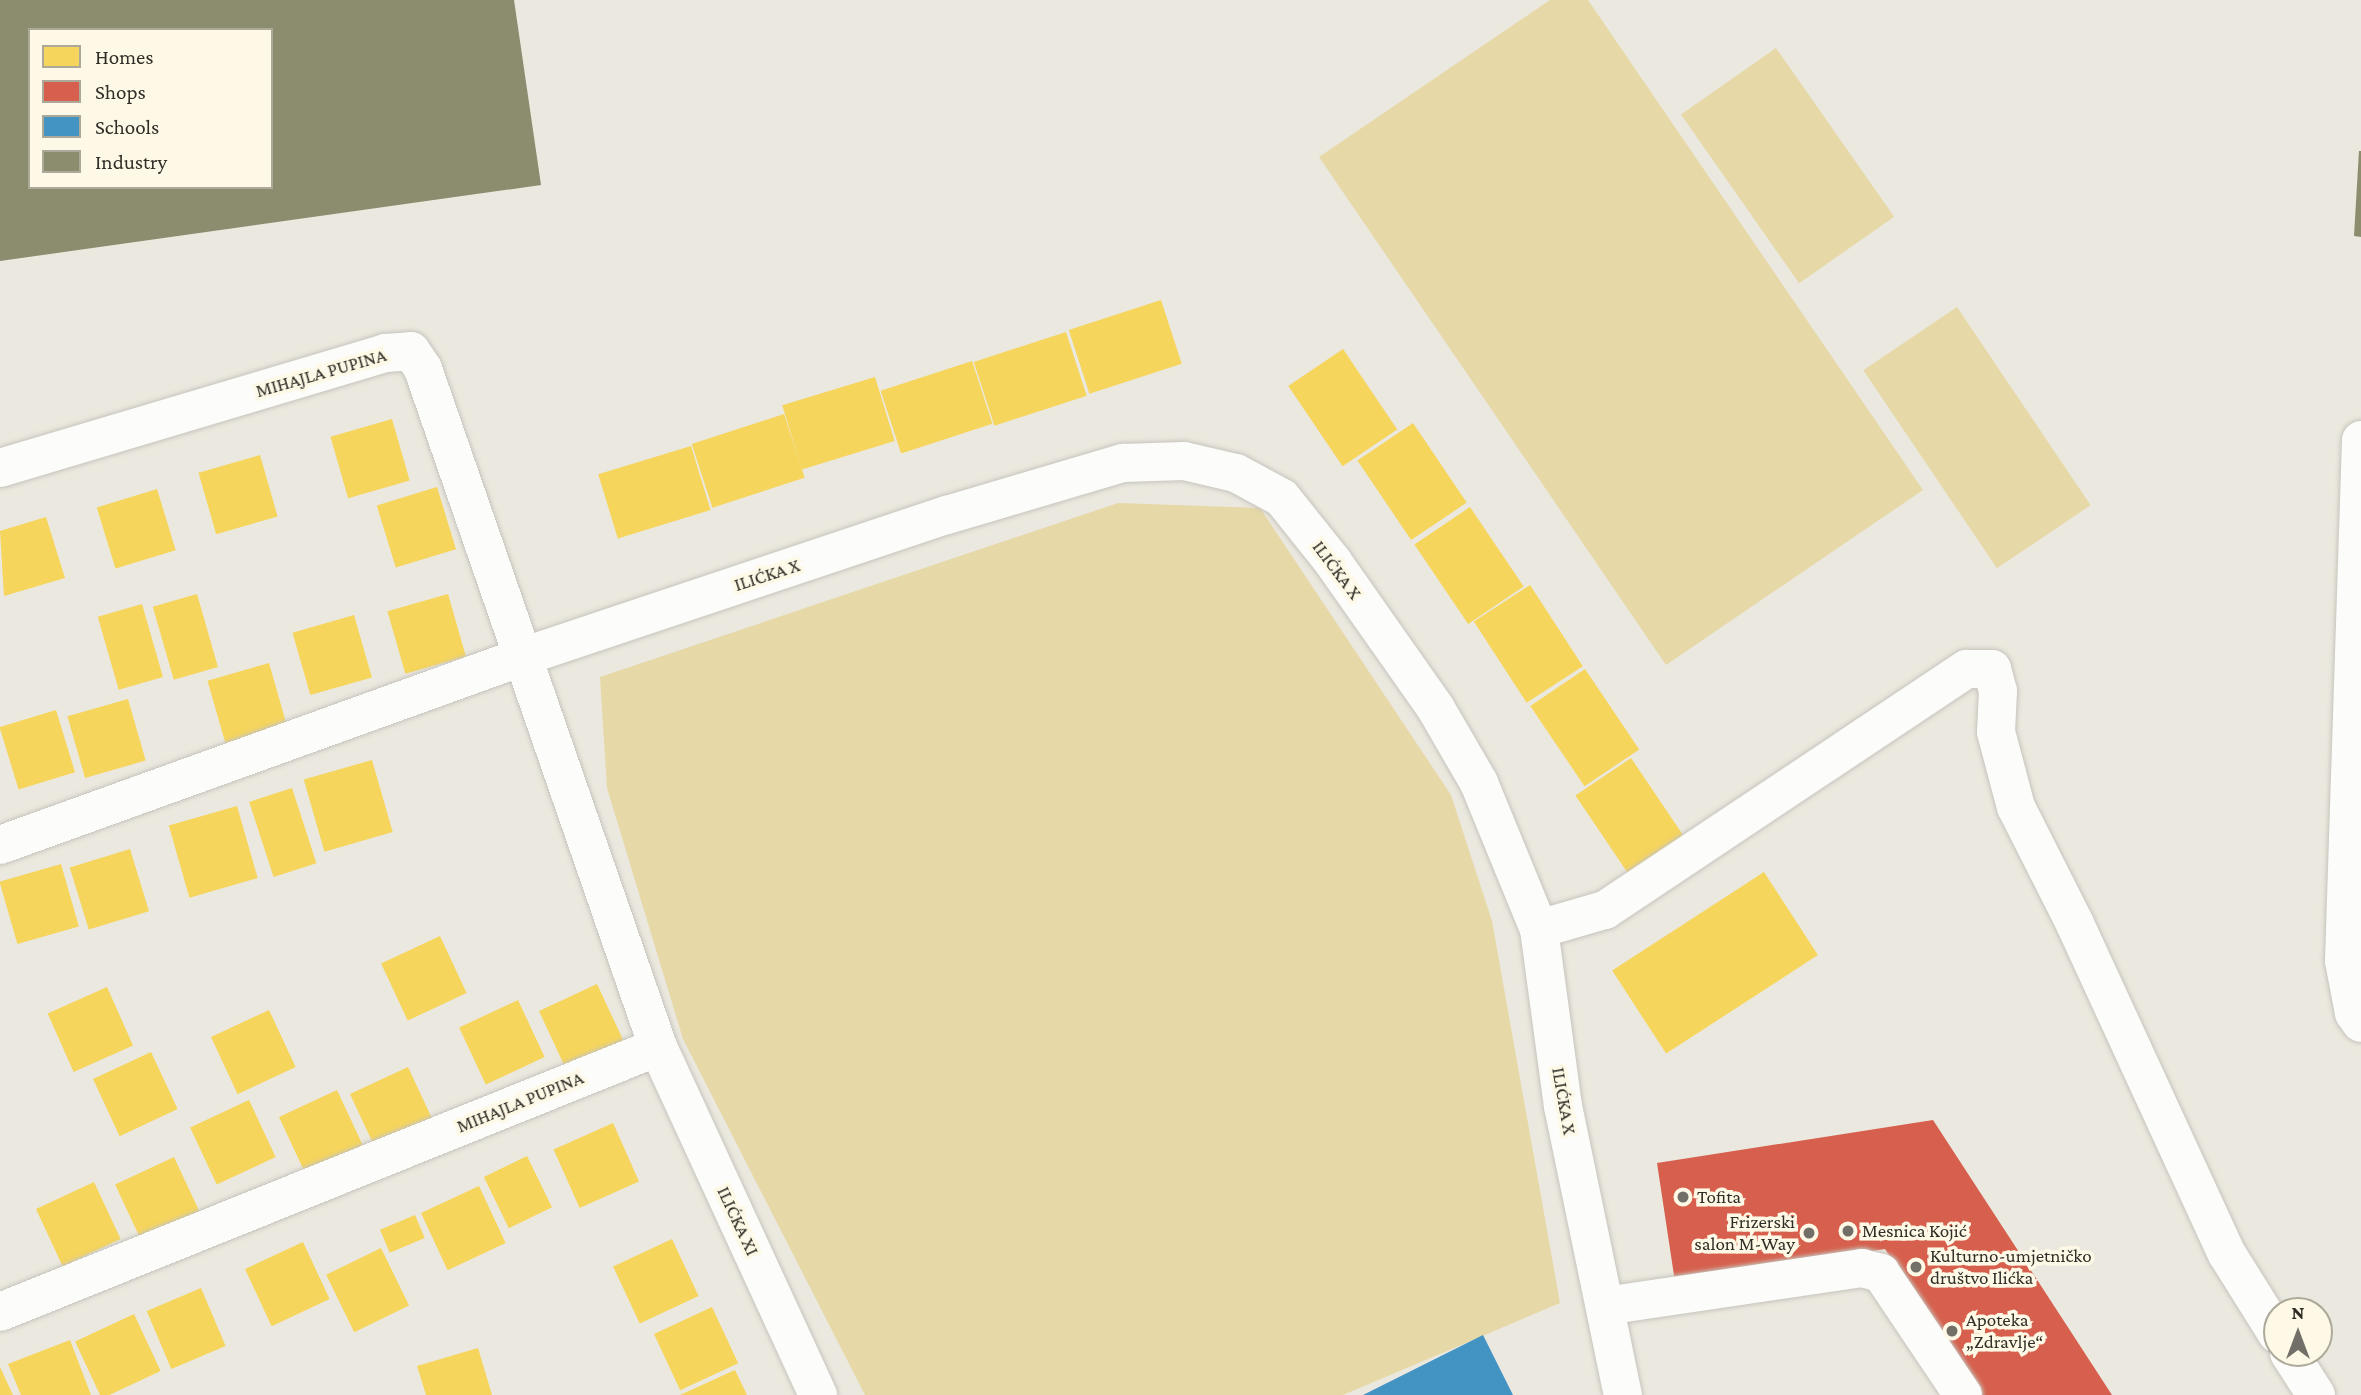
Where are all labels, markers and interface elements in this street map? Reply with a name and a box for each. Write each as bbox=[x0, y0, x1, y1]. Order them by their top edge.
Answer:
legend bbox=[28, 28, 273, 189]
text: Homes bbox=[95, 45, 154, 69]
text: Shops bbox=[95, 80, 146, 104]
text: Schools bbox=[95, 115, 159, 139]
text: Industry bbox=[95, 150, 167, 174]
street label: MIHAJLA PUPINA bbox=[253, 343, 389, 403]
street label: ILIĆKA X bbox=[1307, 536, 1367, 604]
street label: ILIĆKA X bbox=[731, 554, 803, 596]
street label: MIHAJLA PUPINA bbox=[453, 1066, 587, 1138]
street label: ILIĆKA X bbox=[1547, 1066, 1581, 1136]
street label: ILIĆKA XI bbox=[712, 1183, 764, 1259]
place label: Tofita bbox=[1697, 1186, 1741, 1208]
marker: Tofita bbox=[1675, 1189, 1691, 1205]
place label: Frizerski salon M-Way bbox=[1694, 1211, 1795, 1255]
place label: Mesnica Kojić bbox=[1862, 1220, 1967, 1242]
marker: Mesnica Kojić bbox=[1840, 1223, 1856, 1239]
marker: Frizerski salon M-Way bbox=[1801, 1225, 1817, 1241]
place label: Kulturno-umjetničko društvo Ilićka bbox=[1930, 1245, 2092, 1289]
marker: Kulturno-umjetničko društvo Ilićka bbox=[1908, 1259, 1924, 1275]
north arrow bbox=[2263, 1297, 2333, 1367]
text: N bbox=[2292, 1302, 2304, 1323]
place label: Apoteka „Zdravlje“ bbox=[1966, 1309, 2043, 1353]
marker: Apoteka „Zdravlje“ bbox=[1944, 1323, 1960, 1339]

